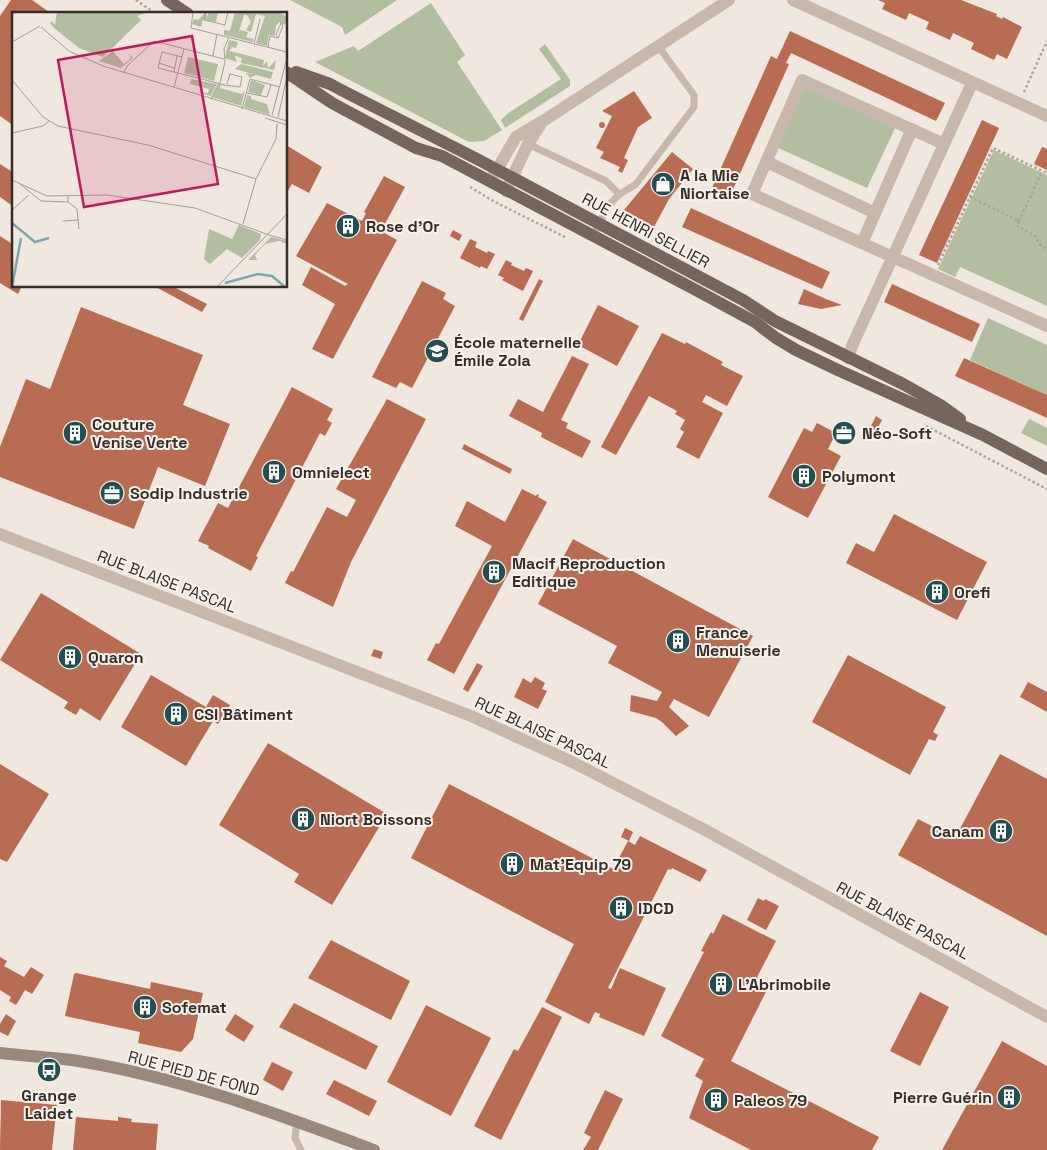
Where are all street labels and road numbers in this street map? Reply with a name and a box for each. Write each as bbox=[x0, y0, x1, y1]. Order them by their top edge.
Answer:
street label: RUE HENRI SELLIER bbox=[578, 188, 713, 273]
street label: RUE BLAISE PASCAL bbox=[94, 545, 240, 618]
street label: RUE BLAISE PASCAL bbox=[471, 692, 614, 773]
street label: RUE BLAISE PASCAL bbox=[833, 877, 973, 964]
street label: RUE PIED DE FOND bbox=[126, 1046, 262, 1101]

